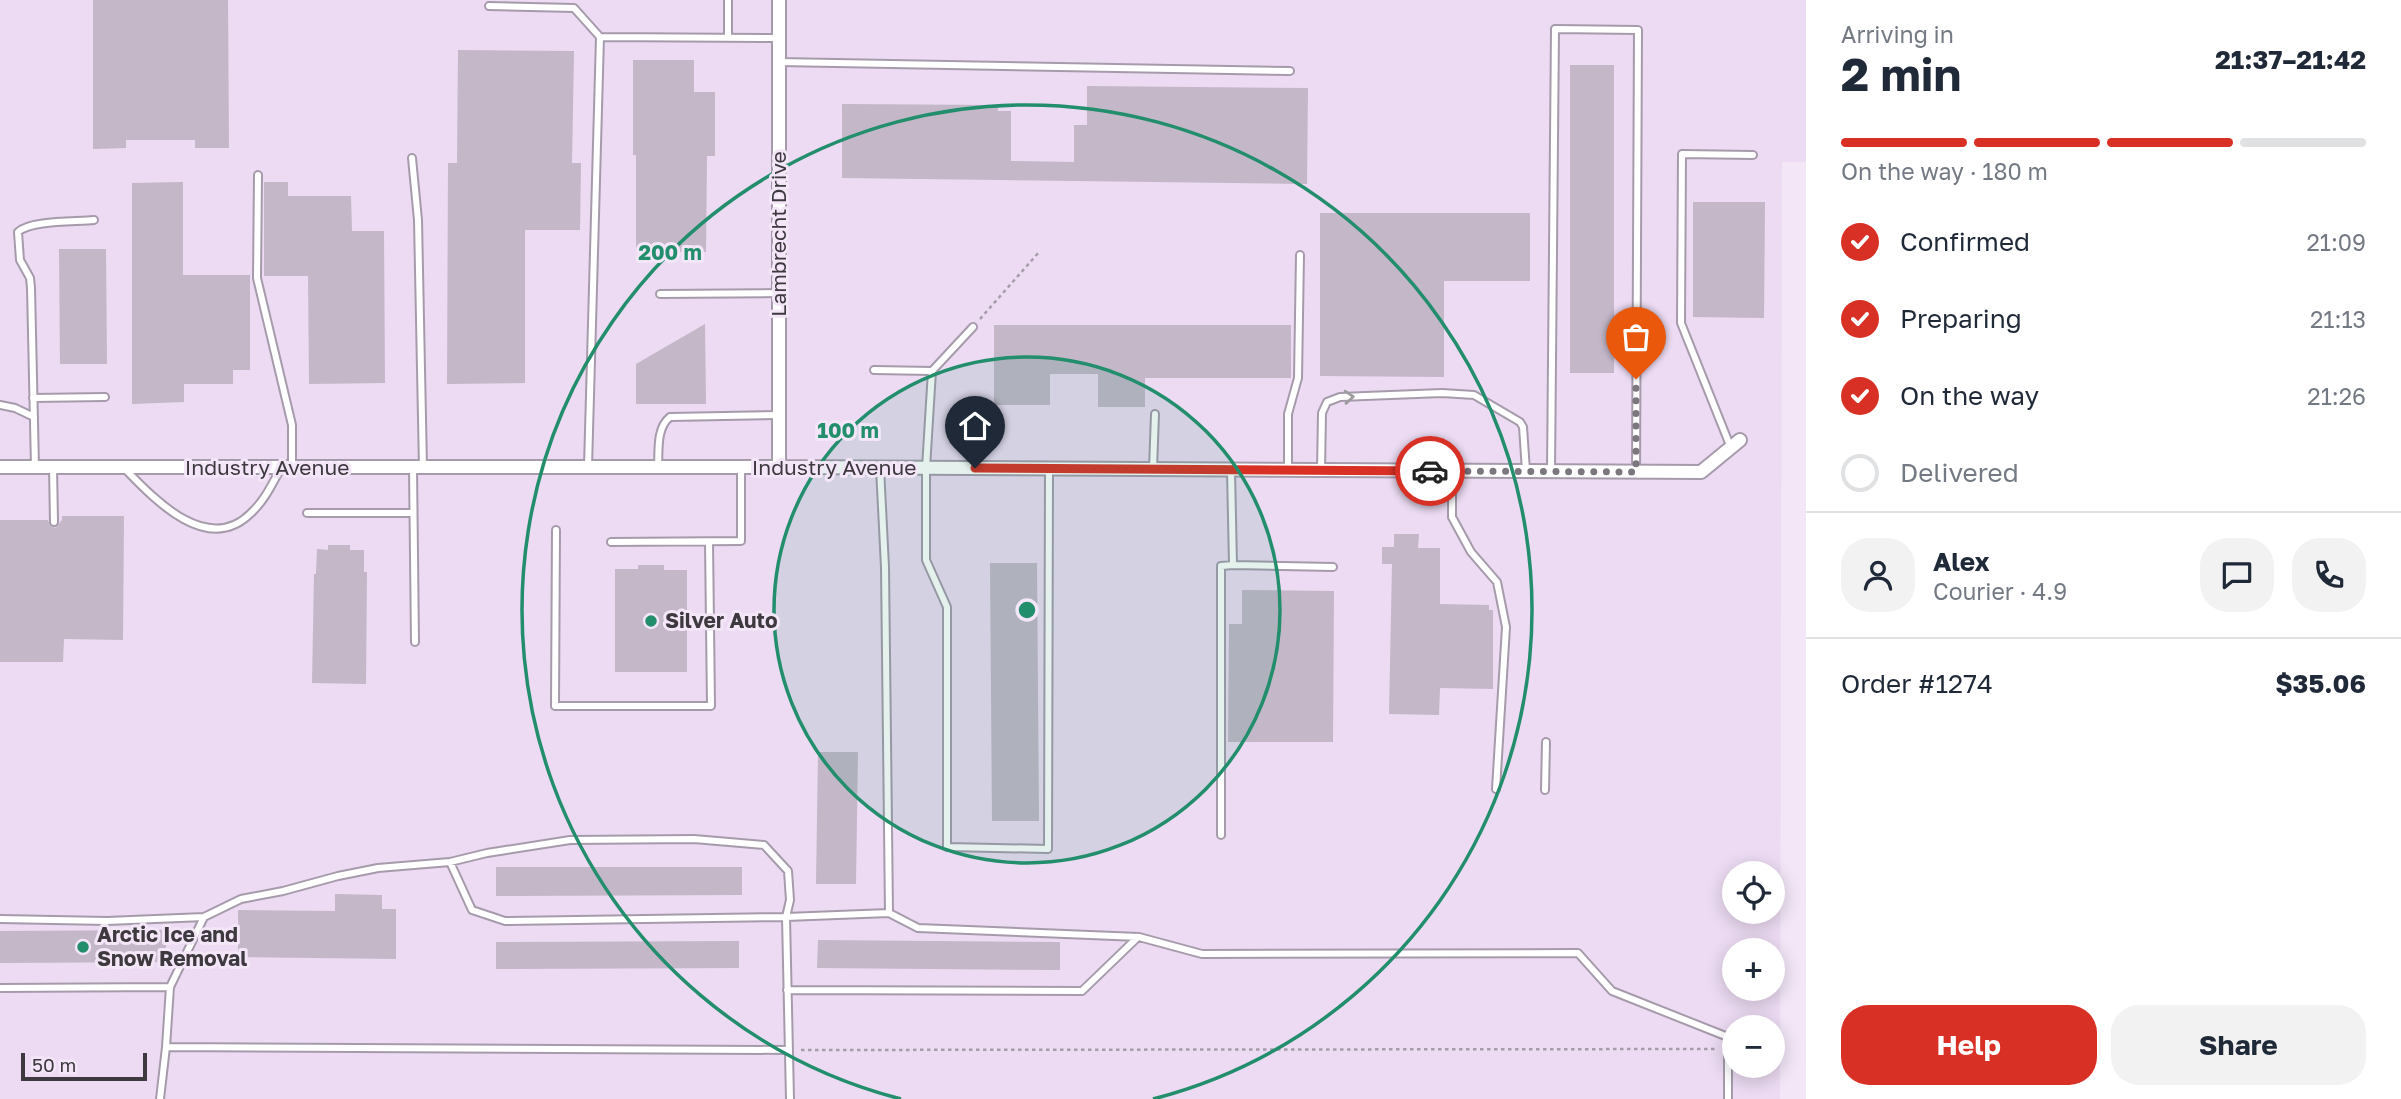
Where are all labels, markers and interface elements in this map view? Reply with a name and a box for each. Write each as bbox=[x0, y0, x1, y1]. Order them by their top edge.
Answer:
text: Arriving in bbox=[1841, 20, 1954, 48]
text: 21:37–21:42 bbox=[2215, 44, 2366, 75]
text: 2 min bbox=[1841, 46, 1961, 101]
street label: Lambrecht Drive bbox=[765, 151, 791, 317]
text: On the way · 180 m bbox=[1841, 157, 2048, 185]
icon: check bbox=[1841, 223, 1879, 261]
text: Confirmed bbox=[1900, 226, 2030, 257]
text: 21:09 bbox=[2306, 228, 2366, 256]
text: 200 m bbox=[638, 239, 702, 265]
icon: check bbox=[1841, 300, 1879, 338]
text: Preparing bbox=[1900, 303, 2022, 334]
text: 21:13 bbox=[2310, 305, 2366, 333]
pin bbox=[1606, 307, 1666, 379]
icon: bag bbox=[1617, 318, 1655, 356]
icon: check bbox=[1841, 377, 1879, 415]
text: On the way bbox=[1900, 380, 2039, 411]
text: 21:26 bbox=[2307, 382, 2366, 410]
one-way arrow bbox=[1344, 390, 1355, 405]
pin bbox=[945, 396, 1005, 468]
icon: home bbox=[956, 407, 994, 445]
text: 100 m bbox=[817, 417, 879, 443]
courier bbox=[1395, 436, 1465, 506]
icon: car bbox=[1411, 452, 1449, 490]
street label: Industry Avenue bbox=[185, 454, 349, 480]
street label: Industry Avenue bbox=[752, 454, 916, 480]
text: Delivered bbox=[1900, 457, 2019, 488]
button: person bbox=[1841, 538, 1915, 612]
button: chat bbox=[2200, 538, 2274, 612]
button: phone bbox=[2292, 538, 2366, 612]
text: Alex bbox=[1933, 546, 1990, 577]
text: Courier · 4.9 bbox=[1933, 577, 2067, 605]
centre of rings bbox=[1015, 598, 1039, 622]
place label: Silver Auto bbox=[665, 607, 778, 633]
marker: Silver Auto bbox=[643, 613, 659, 629]
text: Order #1274 bbox=[1841, 668, 1993, 699]
text: $35.06 bbox=[2275, 668, 2366, 699]
map controls bbox=[1722, 861, 1785, 1078]
button: locate bbox=[1722, 861, 1785, 924]
place label: Arctic Ice and Snow Removal bbox=[97, 921, 247, 971]
button: + bbox=[1722, 938, 1785, 1001]
marker: Arctic Ice and Snow Removal bbox=[75, 939, 91, 955]
button: Help bbox=[1841, 1005, 2097, 1085]
button: Share bbox=[2111, 1005, 2366, 1085]
button: − bbox=[1722, 1015, 1785, 1078]
scale bar bbox=[21, 1050, 147, 1082]
text: 50 m bbox=[32, 1053, 76, 1076]

